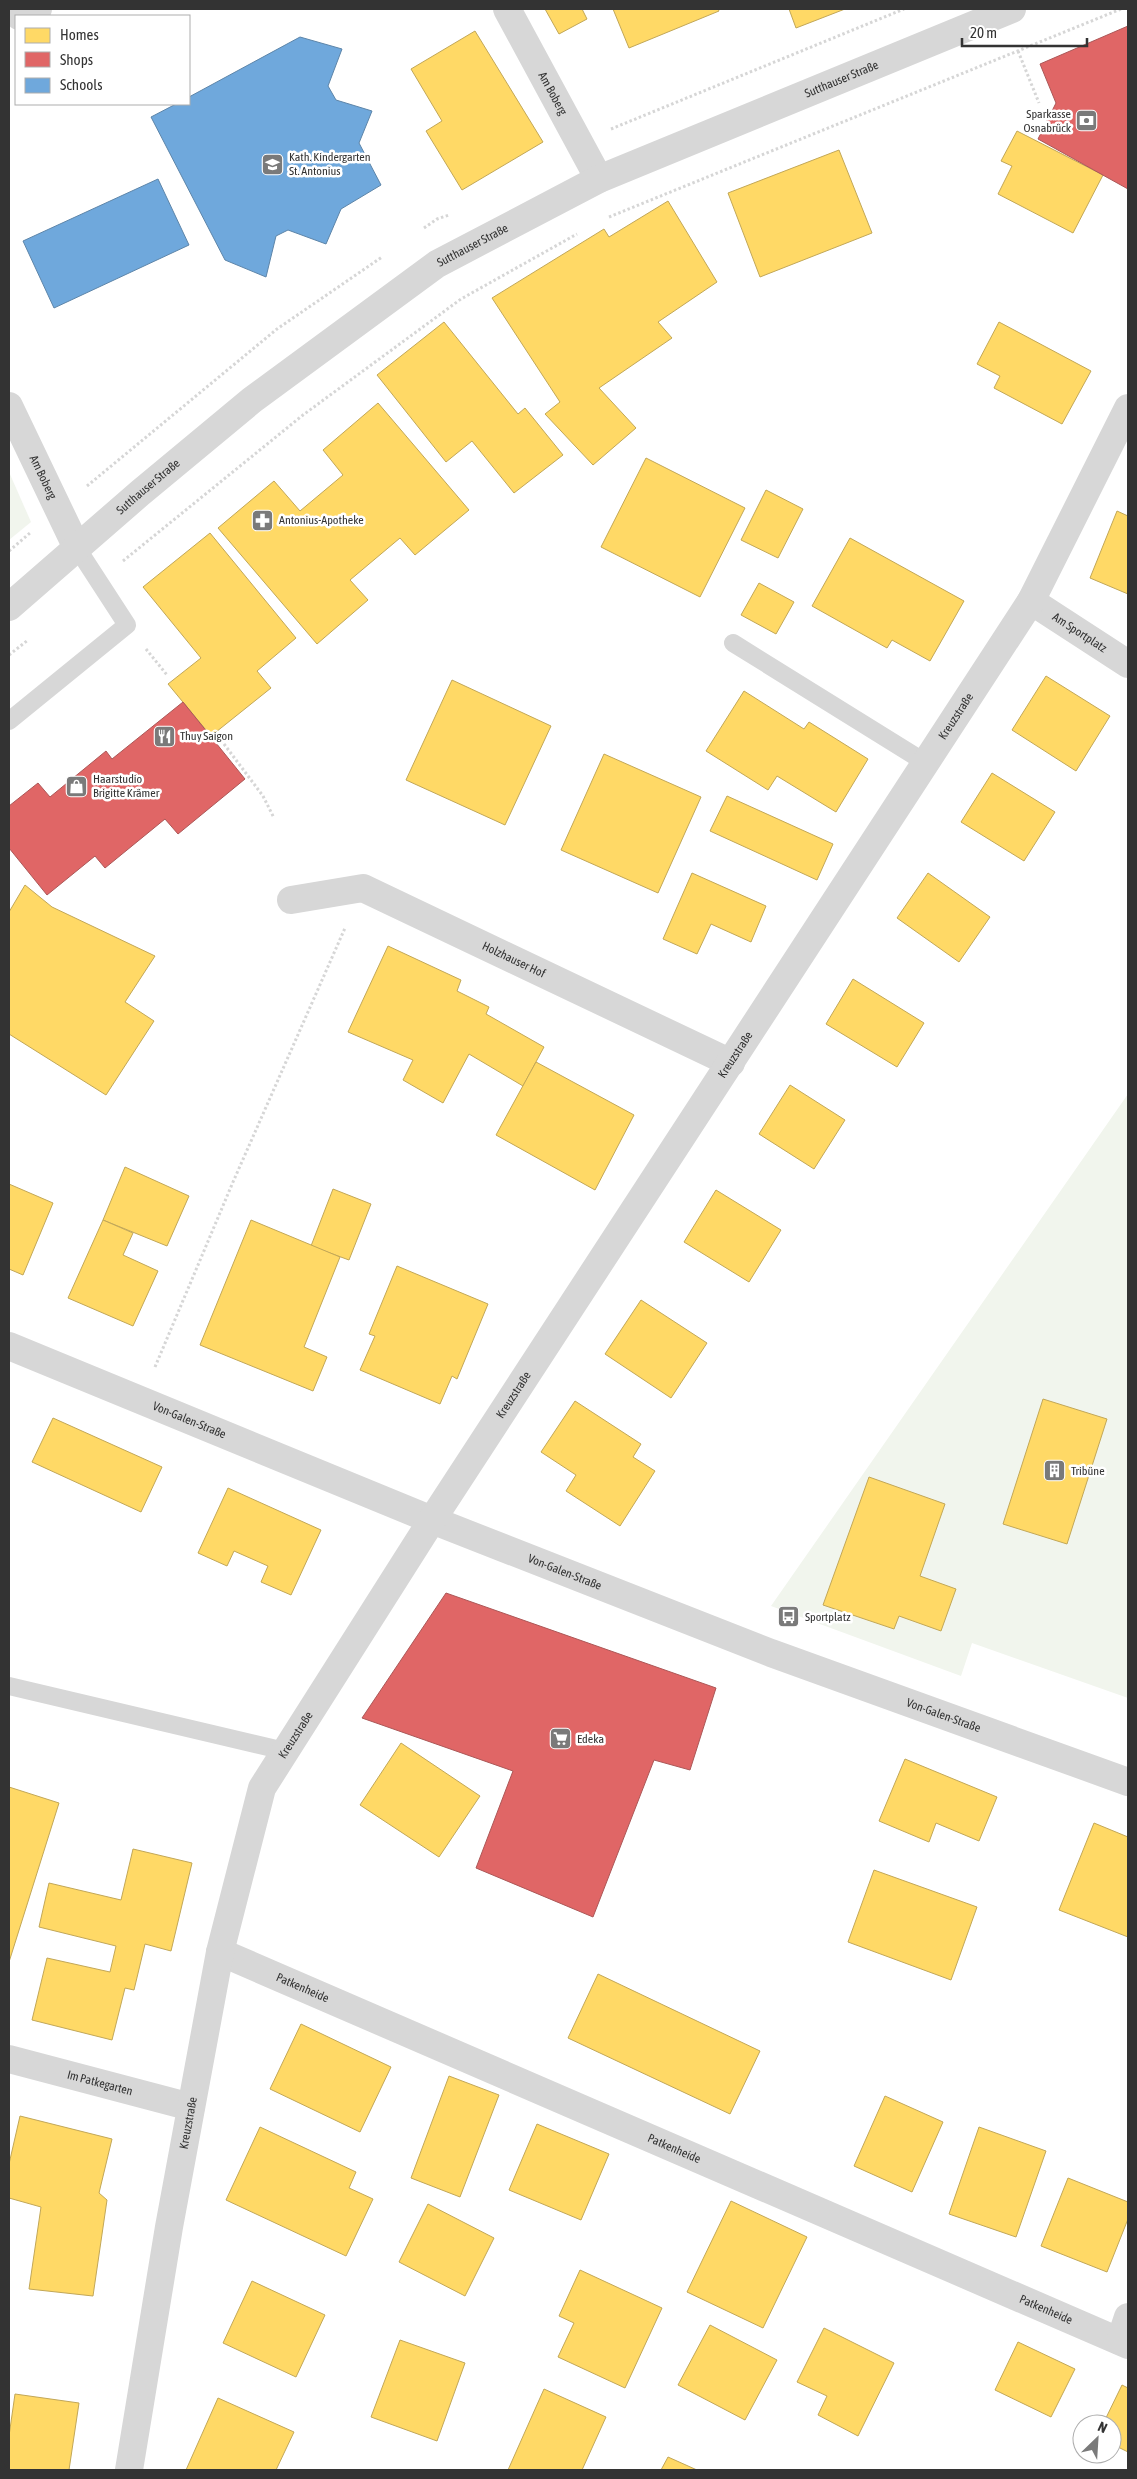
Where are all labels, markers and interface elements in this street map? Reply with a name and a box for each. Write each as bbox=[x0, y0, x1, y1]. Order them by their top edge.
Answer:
legend bbox=[15, 15, 190, 105]
scale bar bbox=[962, 15, 1087, 47]
text: 20 m bbox=[970, 24, 997, 41]
text: Homes bbox=[60, 26, 99, 43]
text: Shops bbox=[60, 51, 93, 68]
street label: Sutthauser Straße bbox=[803, 58, 880, 101]
street label: Am Boberg bbox=[535, 69, 570, 118]
text: Schools bbox=[60, 76, 103, 93]
place label: Sparkasse Osnabrück bbox=[1024, 107, 1072, 135]
bank icon: Sparkasse Osnabrück bbox=[1075, 109, 1099, 133]
place label: Kath. Kindergarten St. Antonius bbox=[289, 150, 371, 178]
school or university icon: Kath. Kindergarten St. Antonius bbox=[261, 152, 285, 176]
street label: Sutthauser Straße bbox=[435, 221, 511, 270]
street label: Am Boberg bbox=[27, 453, 60, 502]
street label: Sutthauser Straße bbox=[114, 456, 183, 517]
pharmacy icon: Antonius-Apotheke bbox=[251, 508, 275, 532]
place label: Antonius-Apotheke bbox=[279, 513, 364, 527]
street label: Am Sportplatz bbox=[1050, 610, 1110, 656]
street label: Kreuzstraße bbox=[936, 690, 976, 742]
restaurant icon: Thuy Saigon bbox=[152, 724, 176, 748]
place label: Thuy Saigon bbox=[180, 729, 233, 743]
place label: Haarstudio Brigitte Krämer bbox=[93, 772, 160, 800]
shop icon: Haarstudio Brigitte Krämer bbox=[65, 774, 89, 798]
street label: Holzhauser Hof bbox=[480, 939, 548, 981]
street label: Kreuzstraße bbox=[715, 1029, 756, 1081]
street label: Kreuzstraße bbox=[493, 1369, 534, 1421]
street label: Von-Galen-Straße bbox=[151, 1399, 228, 1441]
building icon: Tribüne bbox=[1043, 1459, 1067, 1483]
place label: Tribüne bbox=[1071, 1464, 1105, 1478]
street label: Von-Galen-Straße bbox=[526, 1551, 604, 1593]
bus stop icon: Sportplatz bbox=[777, 1605, 801, 1629]
place label: Sportplatz bbox=[805, 1610, 851, 1624]
street label: Von-Galen-Straße bbox=[905, 1696, 983, 1735]
street label: Kreuzstraße bbox=[276, 1709, 316, 1761]
supermarket icon: Edeka bbox=[549, 1727, 573, 1751]
place label: Edeka bbox=[577, 1732, 604, 1746]
street label: Patkenheide bbox=[274, 1970, 331, 2005]
street label: Im Patkegarten bbox=[66, 2068, 134, 2098]
street label: Kreuzstraße bbox=[177, 2096, 200, 2150]
street label: Patkenheide bbox=[646, 2131, 703, 2166]
street label: Patkenheide bbox=[1017, 2292, 1075, 2327]
north arrow bbox=[1072, 2414, 1122, 2464]
text: N bbox=[1095, 2418, 1110, 2436]

